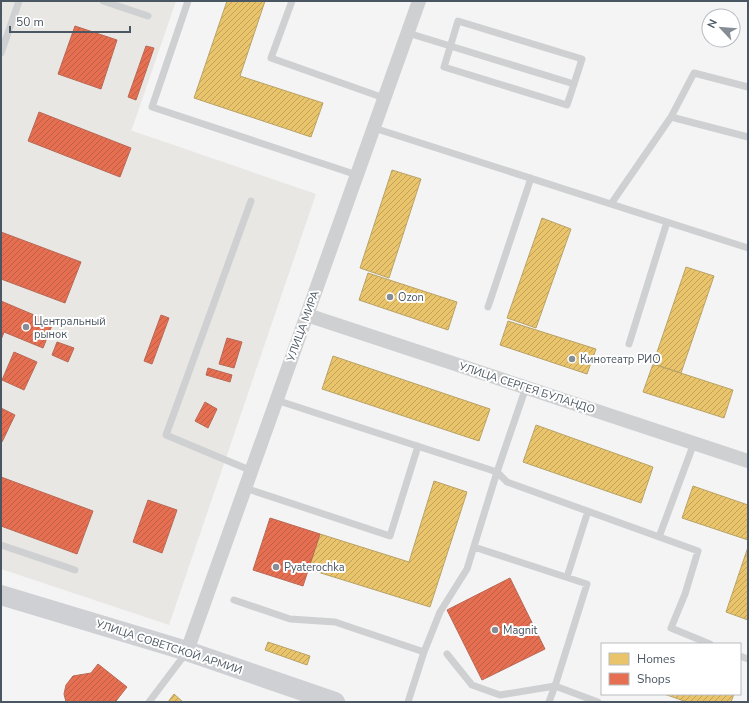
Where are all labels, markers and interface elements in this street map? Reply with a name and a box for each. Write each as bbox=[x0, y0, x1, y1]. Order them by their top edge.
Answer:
scale bar bbox=[10, 8, 130, 34]
north arrow bbox=[701, 8, 741, 48]
text: 50 m bbox=[16, 14, 44, 30]
text: N bbox=[704, 17, 721, 31]
street label: УЛИЦА МИРА bbox=[283, 288, 323, 365]
place label: Ozon bbox=[398, 290, 424, 305]
marker: Ozon bbox=[385, 292, 395, 302]
place label: Центральный рынок bbox=[34, 314, 106, 342]
marker: Центральный рынок bbox=[21, 322, 31, 332]
place label: Кинотеатр РИО bbox=[580, 352, 661, 367]
marker: Кинотеатр РИО bbox=[567, 354, 577, 364]
street label: УЛИЦА СЕРГЕЯ БУЛАНДО bbox=[456, 359, 597, 417]
place label: Pyaterochka bbox=[284, 560, 345, 575]
marker: Pyaterochka bbox=[271, 562, 281, 572]
street label: УЛИЦА СОВЕТСКОЙ АРМИИ bbox=[93, 616, 244, 678]
place label: Magnit bbox=[503, 623, 537, 638]
marker: Magnit bbox=[490, 625, 500, 635]
legend bbox=[601, 643, 741, 695]
text: Homes bbox=[637, 651, 675, 667]
text: Shops bbox=[637, 671, 671, 687]

